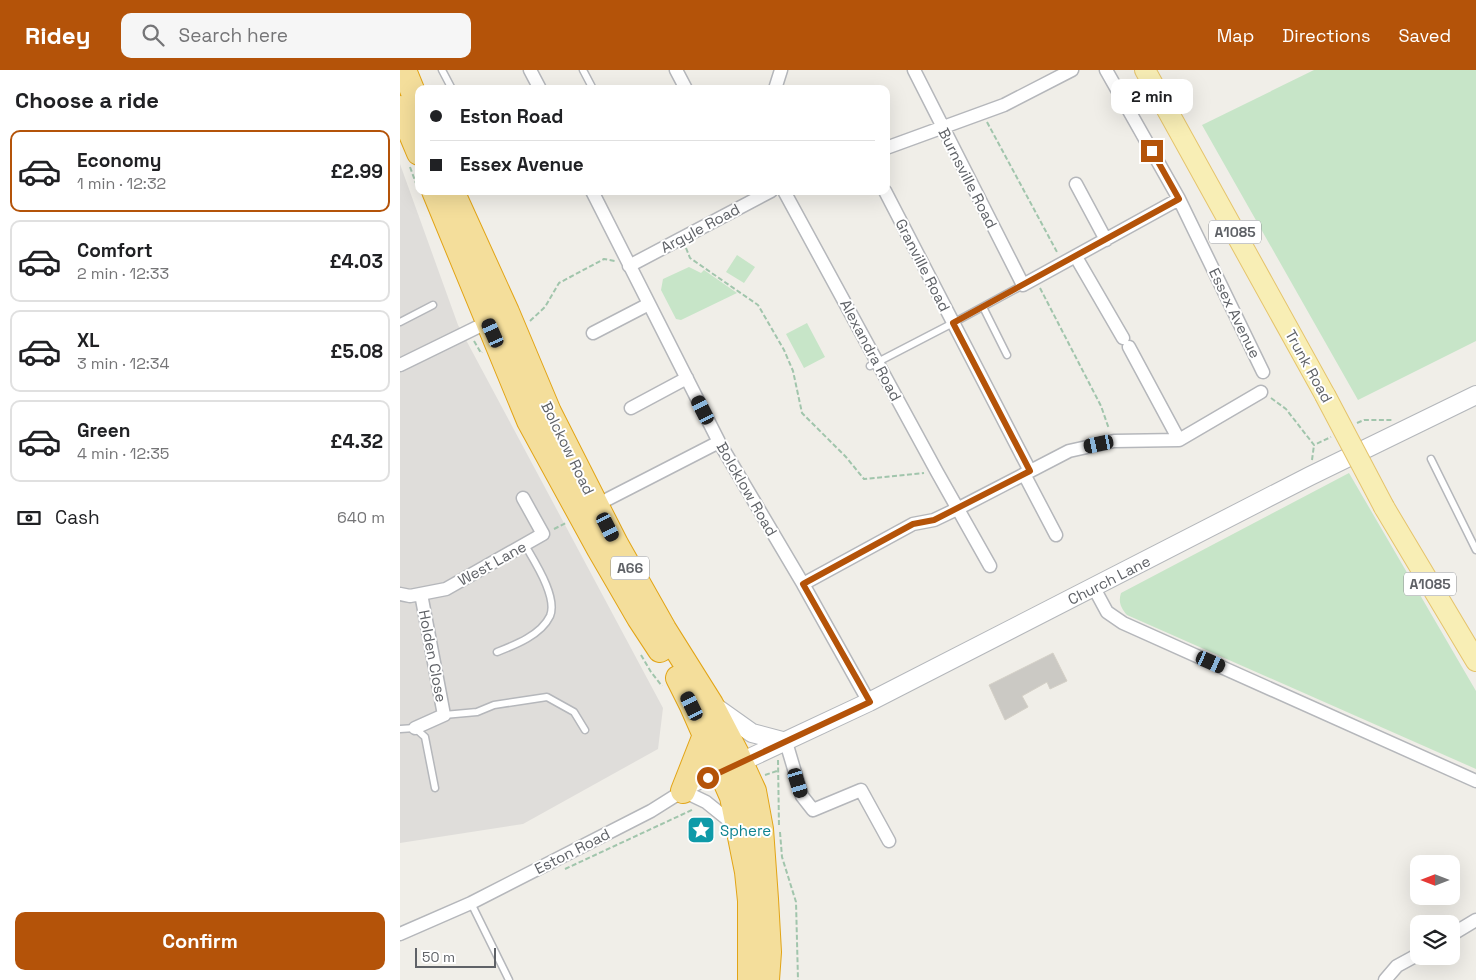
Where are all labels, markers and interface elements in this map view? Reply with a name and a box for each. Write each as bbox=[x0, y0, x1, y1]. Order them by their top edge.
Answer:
search box bbox=[121, 13, 471, 58]
text: Ridey bbox=[25, 20, 91, 51]
icon: search bbox=[139, 21, 167, 49]
text: Search here bbox=[179, 23, 288, 48]
text: Map bbox=[1217, 24, 1254, 47]
text: Directions bbox=[1282, 24, 1371, 47]
text: Saved bbox=[1399, 24, 1451, 47]
callout: 2 min bbox=[1111, 78, 1193, 114]
text: Choose a ride bbox=[15, 86, 159, 114]
text: 2 min bbox=[1131, 86, 1173, 107]
text: Eston Road bbox=[460, 104, 563, 129]
street label: Burnsville Road bbox=[935, 125, 1001, 231]
route end bbox=[1141, 140, 1163, 162]
text: Economy bbox=[77, 148, 161, 173]
icon: car bbox=[17, 149, 62, 194]
text: Essex Avenue bbox=[460, 152, 584, 177]
text: £2.99 bbox=[330, 159, 383, 184]
text: 1 min · 12:32 bbox=[77, 173, 166, 194]
street label: Argyle Road bbox=[657, 199, 743, 257]
street label: Granville Road bbox=[891, 215, 955, 315]
road number: A1085 bbox=[1209, 220, 1261, 243]
text: Comfort bbox=[77, 238, 153, 263]
icon: car bbox=[17, 239, 62, 284]
text: £4.03 bbox=[329, 249, 383, 274]
text: 2 min · 12:33 bbox=[77, 263, 169, 284]
street label: Essex Avenue bbox=[1205, 265, 1265, 361]
street label: Alexandra Road bbox=[836, 296, 906, 404]
car bbox=[480, 316, 505, 350]
street label: Trunk Road bbox=[1281, 326, 1337, 406]
text: XL bbox=[77, 328, 100, 353]
icon: car bbox=[17, 329, 62, 374]
text: £5.08 bbox=[330, 339, 383, 364]
text: 3 min · 12:34 bbox=[77, 353, 170, 374]
car bbox=[689, 393, 716, 427]
street label: Bolckow Road bbox=[537, 398, 599, 498]
text: Green bbox=[77, 418, 130, 443]
icon: car bbox=[17, 419, 62, 464]
text: £4.32 bbox=[330, 429, 383, 454]
car bbox=[1082, 434, 1115, 454]
street label: Bolcklow Road bbox=[712, 439, 782, 539]
text: 4 min · 12:35 bbox=[77, 443, 169, 464]
icon: cash bbox=[15, 504, 43, 532]
text: Cash bbox=[55, 505, 100, 530]
text: 640 m bbox=[337, 507, 385, 528]
car bbox=[594, 510, 621, 544]
street label: West Lane bbox=[455, 536, 530, 590]
street label: Church Lane bbox=[1065, 551, 1154, 609]
road number: A66 bbox=[611, 556, 649, 579]
road number: A1085 bbox=[1404, 572, 1456, 596]
street label: Holden Close bbox=[415, 608, 451, 704]
car bbox=[1194, 649, 1227, 675]
car bbox=[678, 689, 705, 723]
car bbox=[786, 766, 809, 800]
route start bbox=[697, 767, 719, 789]
place icon: Sphere bbox=[686, 815, 716, 845]
place label: Sphere bbox=[720, 821, 771, 840]
street label: Eston Road bbox=[531, 824, 613, 878]
north arrow bbox=[1410, 855, 1460, 905]
map controls bbox=[1410, 855, 1460, 965]
button: Confirm bbox=[15, 912, 385, 970]
button: layers bbox=[1410, 915, 1460, 965]
scale bar bbox=[415, 945, 496, 968]
text: 50 m bbox=[422, 948, 455, 966]

